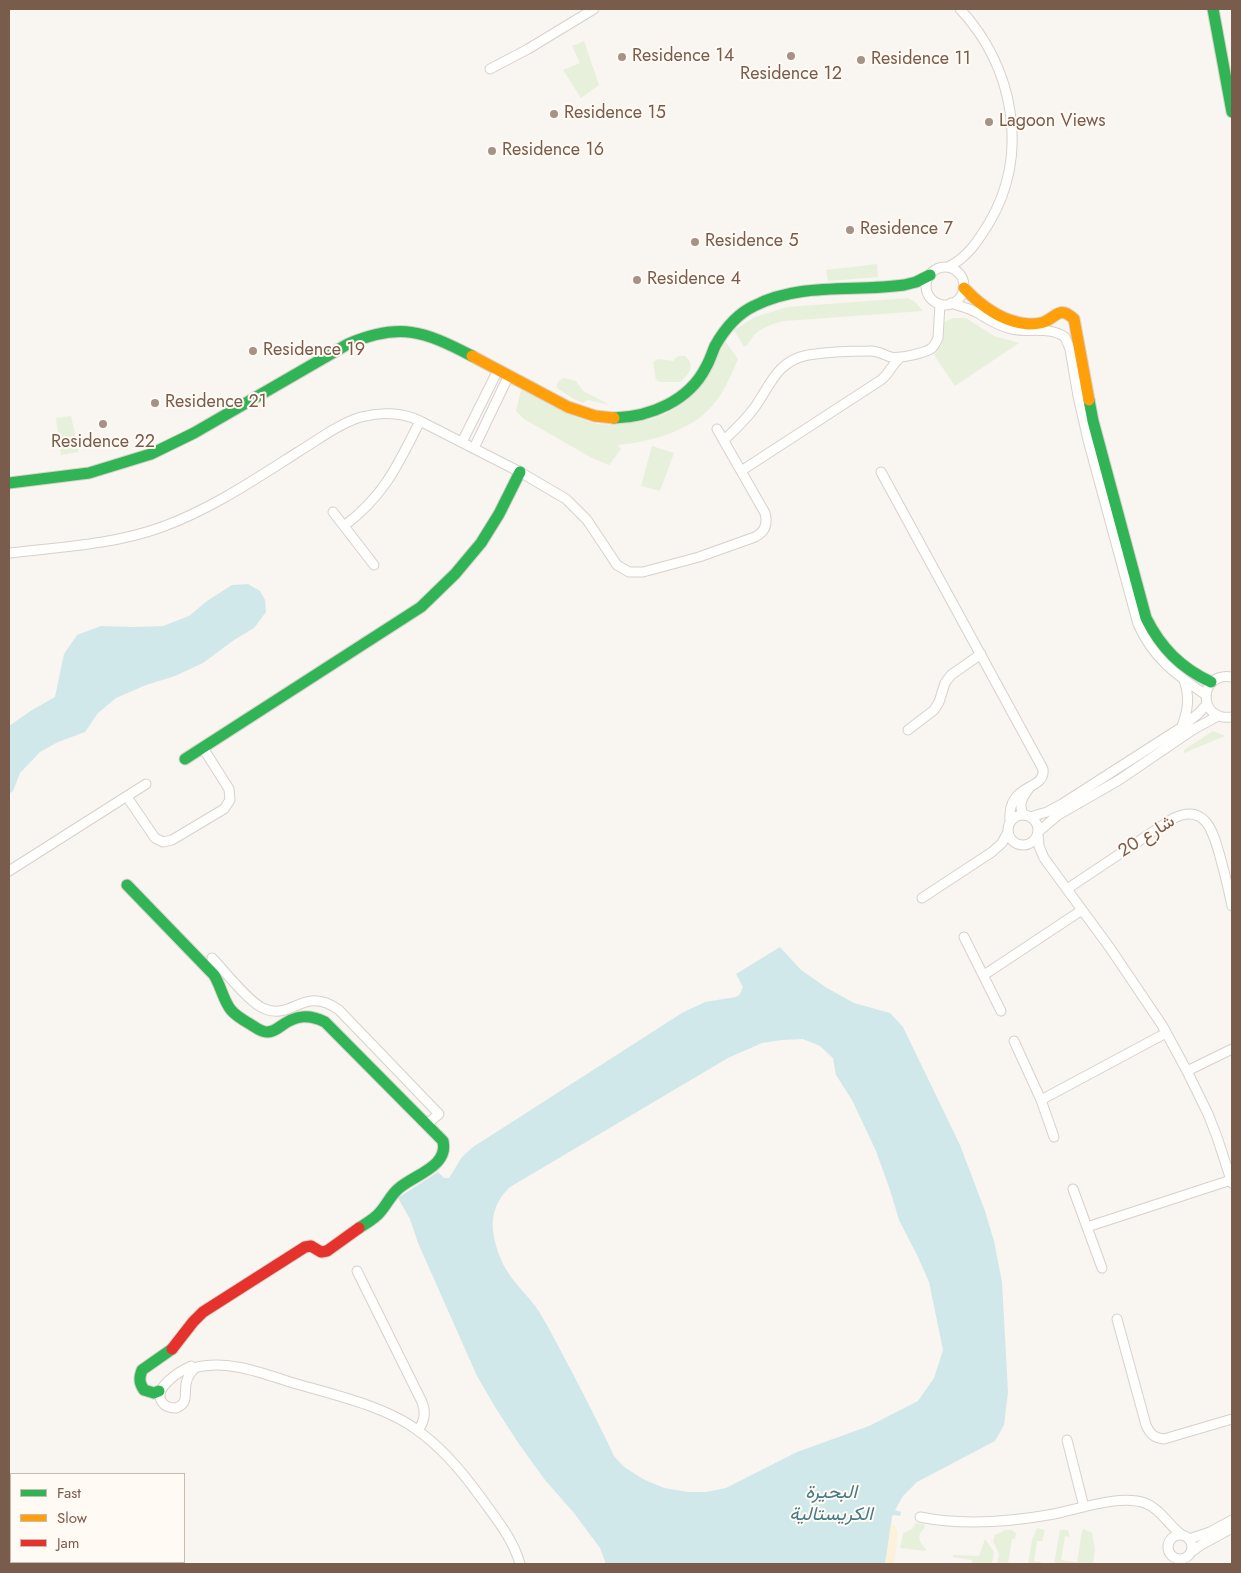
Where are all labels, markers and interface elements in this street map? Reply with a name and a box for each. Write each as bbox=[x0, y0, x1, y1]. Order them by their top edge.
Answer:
place label: Residence 14 bbox=[632, 46, 734, 68]
place label: Residence 11 bbox=[871, 49, 971, 71]
marker: Residence 12 bbox=[785, 50, 797, 62]
marker: Residence 14 bbox=[616, 51, 628, 63]
marker: Residence 11 bbox=[855, 54, 867, 66]
place label: Residence 12 bbox=[740, 64, 842, 86]
place label: Residence 15 bbox=[564, 103, 666, 125]
marker: Residence 15 bbox=[548, 108, 560, 120]
place label: Lagoon Views bbox=[999, 111, 1106, 133]
marker: Lagoon Views bbox=[983, 116, 995, 128]
place label: Residence 16 bbox=[502, 140, 604, 162]
marker: Residence 16 bbox=[486, 145, 498, 157]
place label: Residence 7 bbox=[860, 219, 953, 241]
marker: Residence 7 bbox=[844, 224, 856, 236]
place label: Residence 5 bbox=[705, 231, 799, 253]
marker: Residence 5 bbox=[689, 236, 701, 248]
place label: Residence 4 bbox=[647, 269, 741, 291]
marker: Residence 4 bbox=[631, 274, 643, 286]
place label: Residence 19 bbox=[263, 340, 365, 362]
marker: Residence 19 bbox=[247, 345, 259, 357]
place label: Residence 21 bbox=[165, 392, 267, 414]
marker: Residence 21 bbox=[149, 397, 161, 409]
marker: Residence 22 bbox=[97, 418, 109, 430]
place label: Residence 22 bbox=[51, 432, 155, 454]
street label: شارع 20 bbox=[1115, 811, 1179, 863]
legend bbox=[10, 1473, 185, 1563]
text: Fast bbox=[57, 1482, 81, 1504]
water label: البحيرة الكريستالية bbox=[789, 1482, 873, 1526]
text: Slow bbox=[57, 1507, 87, 1529]
text: Jam bbox=[57, 1532, 80, 1554]

